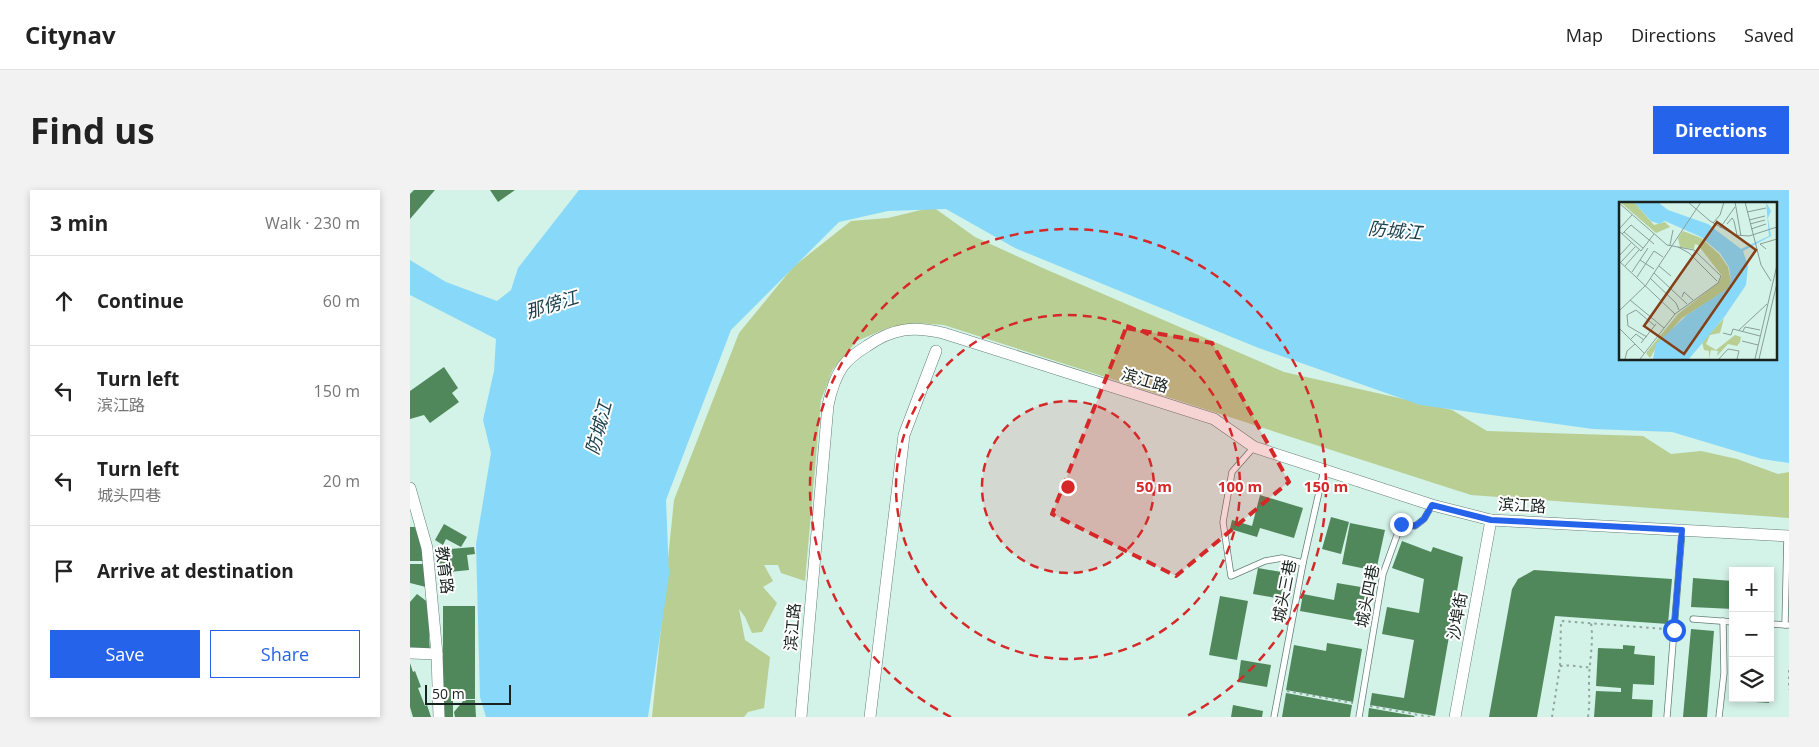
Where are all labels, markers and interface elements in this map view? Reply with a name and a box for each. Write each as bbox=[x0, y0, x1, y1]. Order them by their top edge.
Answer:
text: Citynav bbox=[25, 18, 116, 51]
text: Map bbox=[1566, 23, 1603, 47]
text: Directions bbox=[1631, 23, 1716, 47]
text: Saved bbox=[1744, 23, 1794, 47]
button: Directions bbox=[1653, 106, 1789, 154]
text: Find us bbox=[30, 107, 155, 154]
inset map bbox=[1619, 202, 1776, 360]
text: 3 min bbox=[50, 209, 108, 237]
text: Walk · 230 m bbox=[265, 212, 360, 234]
water label: 防城江 bbox=[1367, 216, 1425, 244]
water label: 那傍江 bbox=[522, 284, 583, 323]
icon: ahead bbox=[50, 287, 78, 315]
text: Continue bbox=[97, 288, 184, 314]
text: 60 m bbox=[323, 290, 360, 312]
street label: 滨江路 bbox=[1119, 362, 1171, 398]
text: Turn left bbox=[97, 366, 179, 392]
icon: left bbox=[50, 377, 78, 405]
text: 150 m bbox=[314, 380, 360, 402]
text: 滨江路 bbox=[97, 394, 145, 416]
water label: 防城江 bbox=[579, 397, 617, 457]
text: Turn left bbox=[97, 456, 179, 482]
icon: left bbox=[50, 467, 78, 495]
text: 20 m bbox=[323, 470, 360, 492]
text: 50 m bbox=[1136, 476, 1172, 496]
text: 100 m bbox=[1218, 476, 1262, 496]
text: 150 m bbox=[1304, 476, 1348, 496]
centre of rings bbox=[1059, 478, 1077, 496]
text: 城头四巷 bbox=[97, 484, 161, 506]
street label: 滨江路 bbox=[1497, 493, 1547, 517]
route end bbox=[1390, 513, 1413, 536]
street label: 教育路 bbox=[431, 545, 459, 595]
icon: arrive bbox=[50, 557, 78, 585]
street label: 城头三巷 bbox=[1267, 557, 1301, 625]
text: Arrive at destination bbox=[97, 558, 294, 584]
street label: 城头四巷 bbox=[1350, 562, 1384, 630]
map controls bbox=[1729, 567, 1774, 702]
button: + bbox=[1729, 567, 1774, 612]
street label: 沙埠街 bbox=[1442, 590, 1472, 642]
street label: 滨江路 bbox=[779, 602, 805, 652]
button: − bbox=[1729, 612, 1774, 657]
route start bbox=[1663, 619, 1686, 642]
button: Save bbox=[50, 630, 200, 678]
button: Share bbox=[210, 630, 360, 678]
button: layers bbox=[1729, 657, 1774, 702]
scale bar bbox=[425, 682, 511, 705]
text: 50 m bbox=[432, 684, 465, 703]

